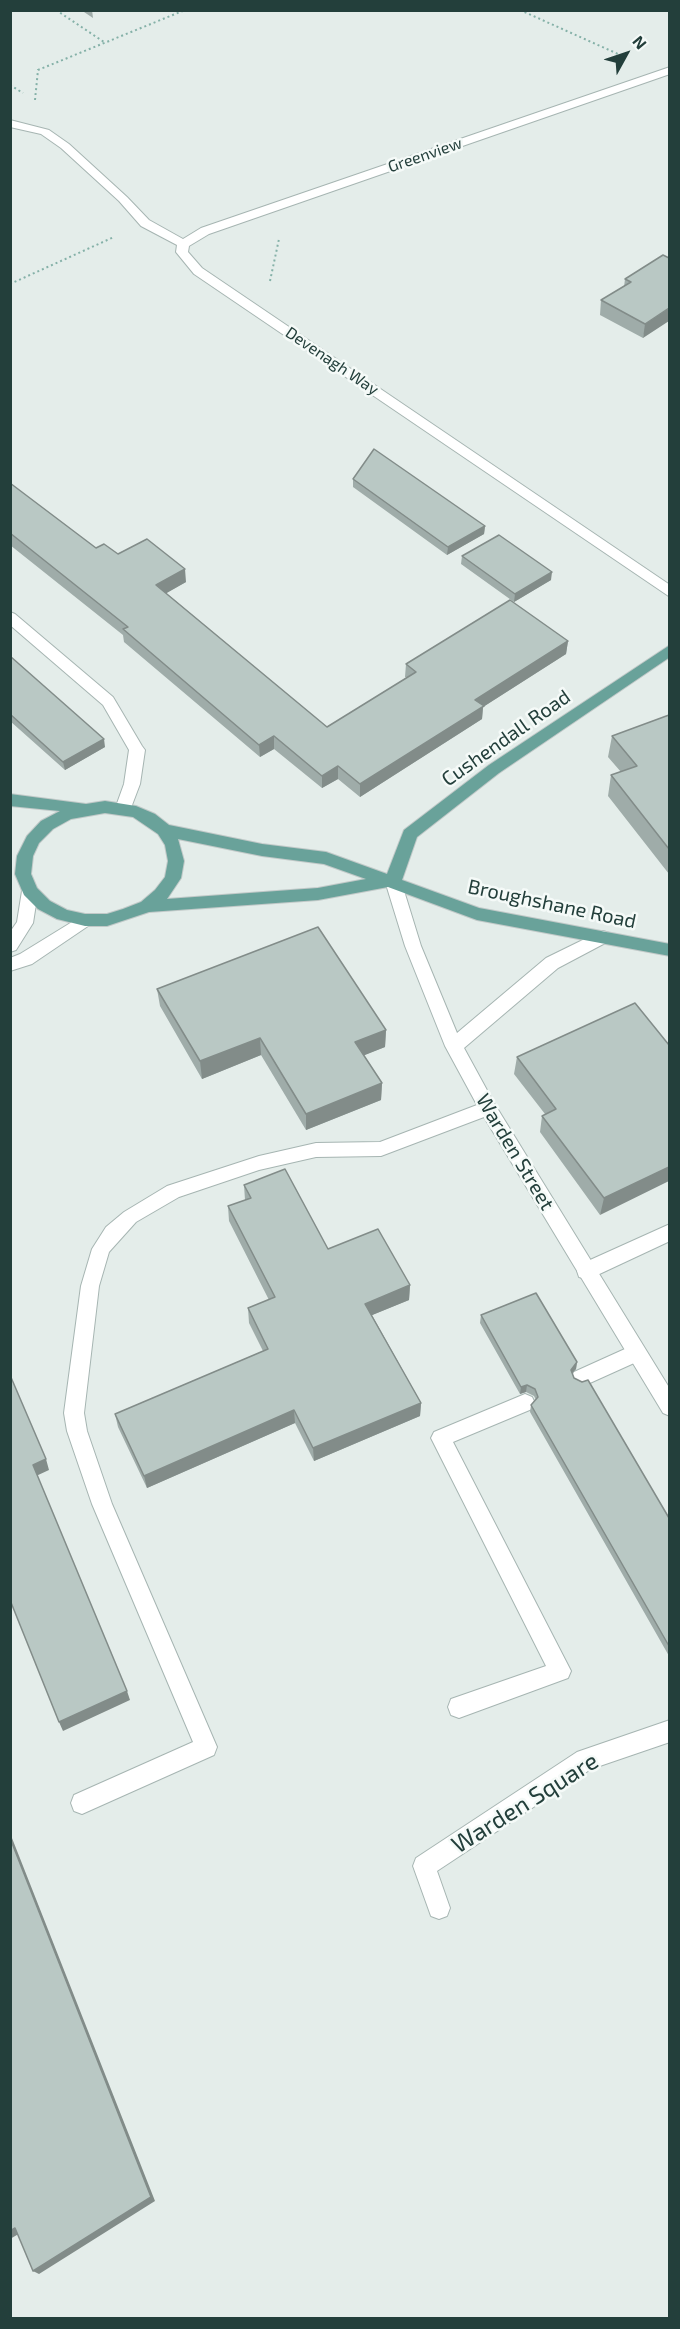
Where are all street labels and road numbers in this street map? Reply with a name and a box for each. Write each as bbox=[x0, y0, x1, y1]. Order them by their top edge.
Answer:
street label: Greenview bbox=[385, 133, 465, 177]
street label: Devenagh Way bbox=[282, 323, 382, 399]
street label: Cushendall Road bbox=[437, 685, 575, 791]
street label: Broughshane Road bbox=[466, 874, 638, 934]
street label: Warden Street bbox=[471, 1090, 559, 1214]
street label: Warden Square bbox=[446, 1746, 604, 1860]

